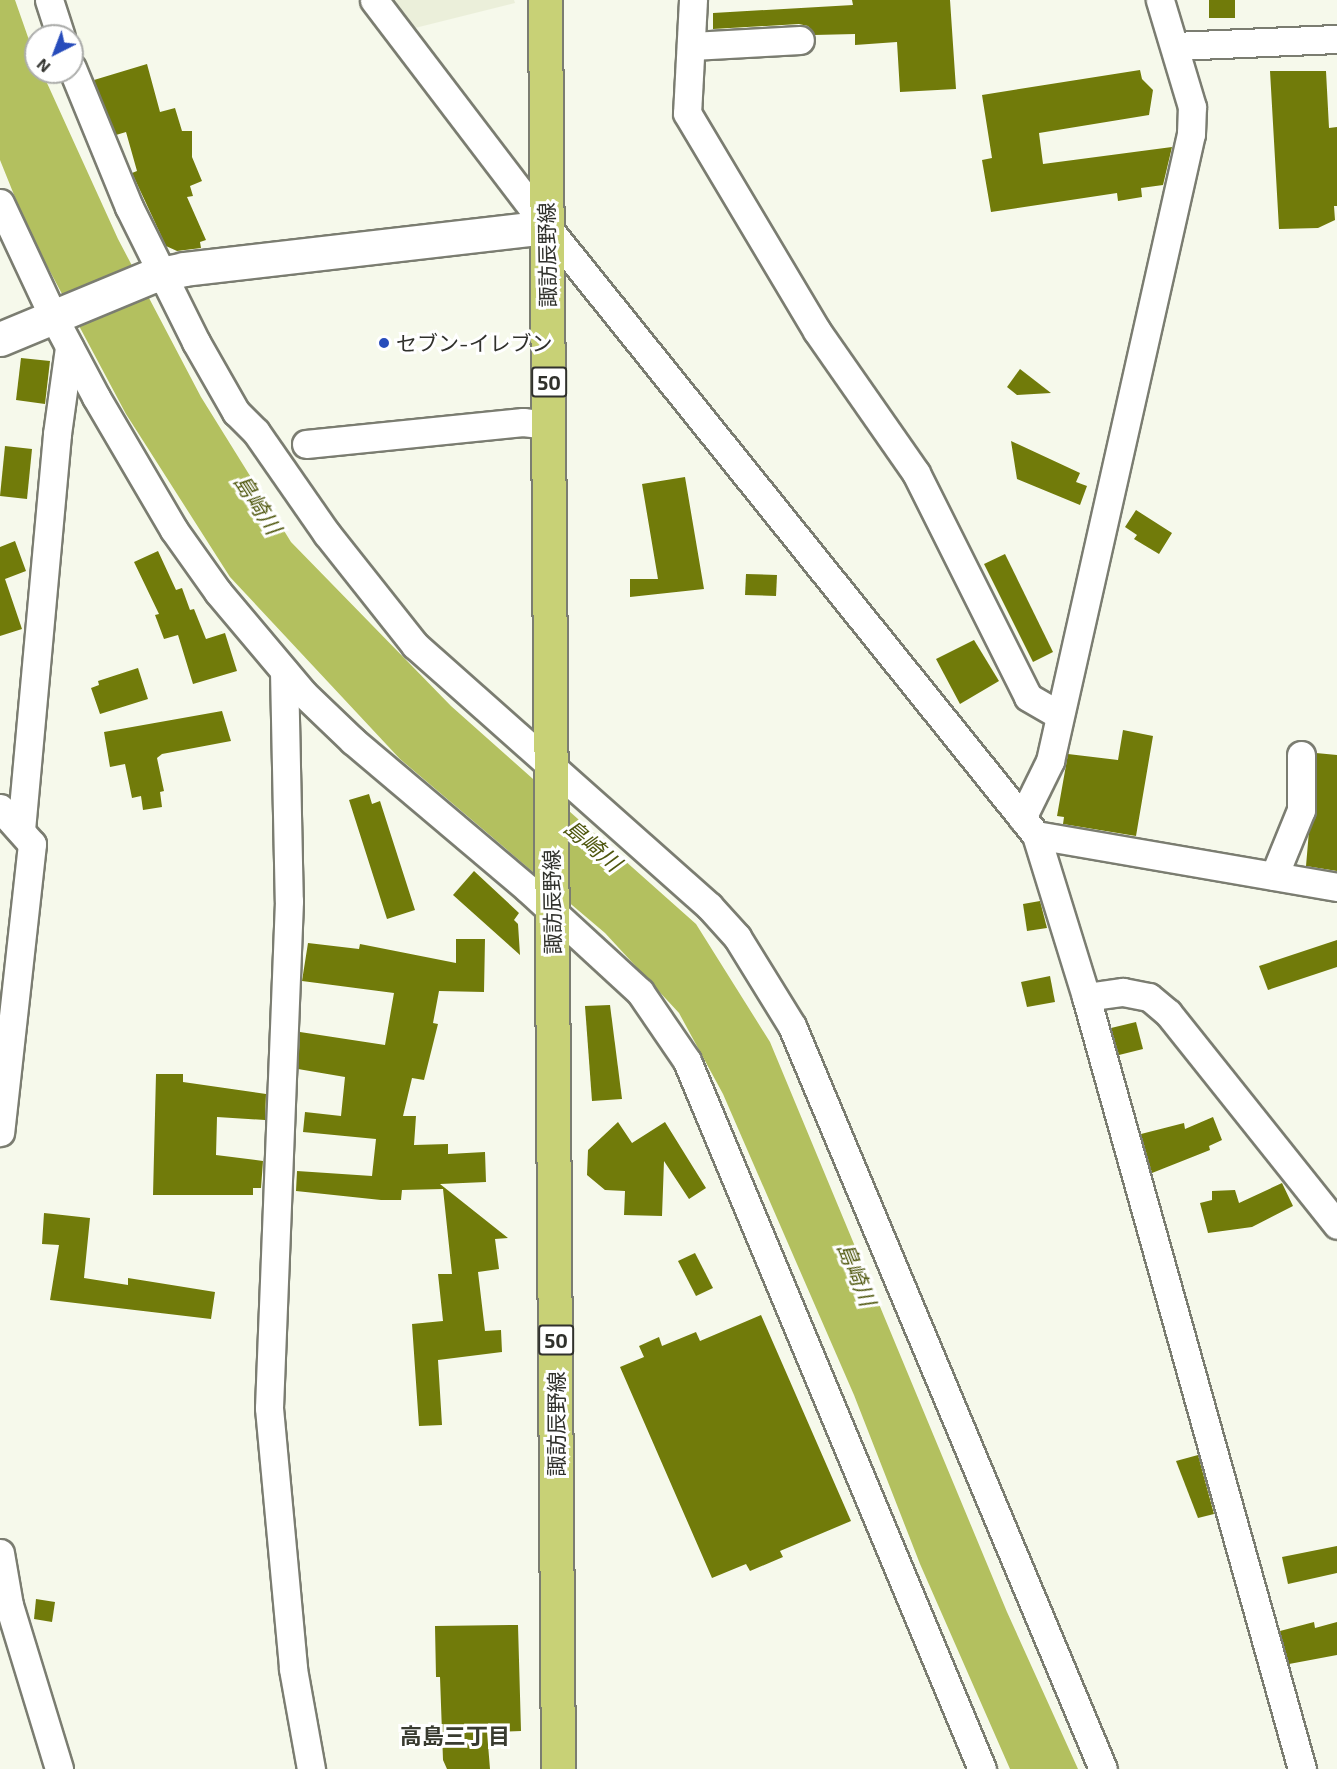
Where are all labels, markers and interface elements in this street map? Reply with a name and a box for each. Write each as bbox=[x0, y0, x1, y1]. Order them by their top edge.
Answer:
north arrow bbox=[24, 24, 84, 84]
text: N bbox=[32, 55, 54, 77]
street label: 諏訪辰野線 bbox=[533, 202, 561, 308]
place label: セブン-イレブン bbox=[396, 330, 552, 356]
marker: セブン-イレブン bbox=[377, 336, 391, 350]
road number: 50 bbox=[531, 365, 567, 399]
water label: 島崎川 bbox=[229, 469, 287, 539]
water label: 島崎川 bbox=[559, 814, 627, 876]
street label: 諏訪辰野線 bbox=[538, 849, 566, 955]
water label: 島崎川 bbox=[832, 1238, 882, 1310]
road number: 50 bbox=[538, 1323, 574, 1357]
street label: 諏訪辰野線 bbox=[543, 1372, 569, 1476]
district label: 高島三丁目 bbox=[400, 1723, 510, 1749]

